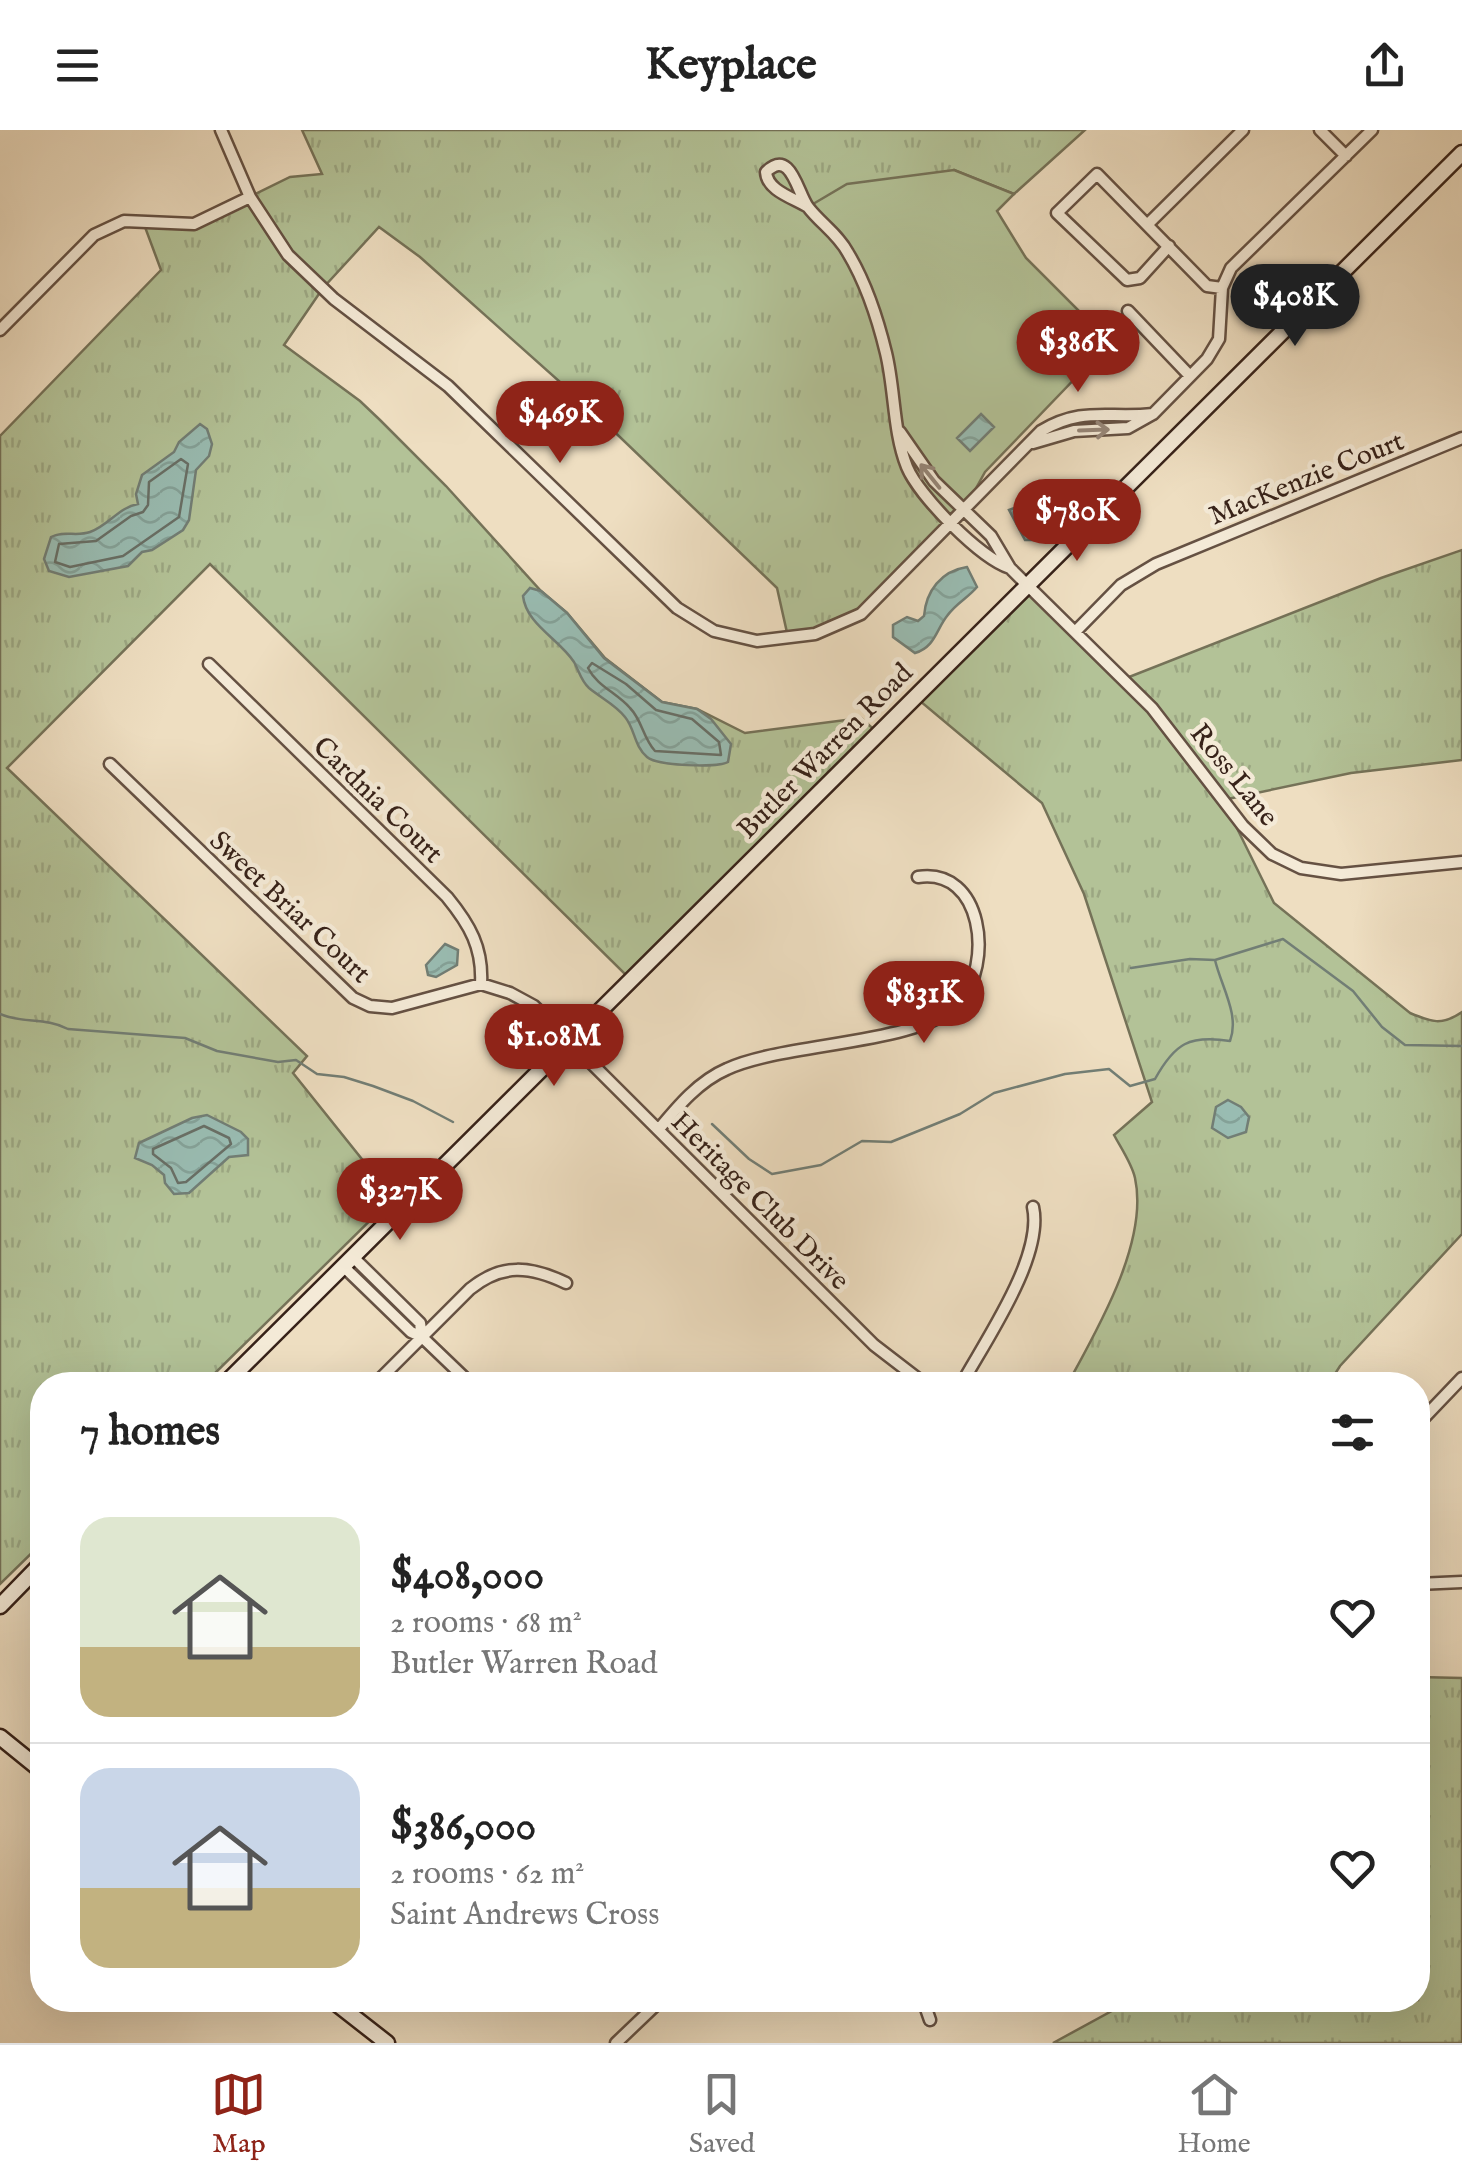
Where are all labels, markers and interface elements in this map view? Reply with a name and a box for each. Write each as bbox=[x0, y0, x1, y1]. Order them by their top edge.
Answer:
text: Keyplace bbox=[645, 37, 817, 94]
icon: menu bbox=[50, 38, 105, 93]
icon: share bbox=[1357, 38, 1412, 93]
pin: $408K bbox=[1225, 264, 1365, 349]
text: $408K bbox=[1253, 276, 1337, 317]
pin: $386K bbox=[1008, 310, 1148, 395]
text: $386K bbox=[1039, 322, 1117, 363]
pin: $469K bbox=[490, 381, 630, 466]
text: $469K bbox=[518, 393, 602, 434]
one-way arrow bbox=[1077, 421, 1109, 440]
street label: MacKenzie Court bbox=[1204, 424, 1410, 534]
one-way arrow bbox=[919, 463, 941, 489]
pin: $780K bbox=[1007, 479, 1147, 564]
text: $780K bbox=[1035, 491, 1119, 532]
street label: Butler Warren Road bbox=[731, 657, 921, 847]
street label: Ross Lane bbox=[1181, 717, 1285, 834]
street label: Cardnia Court bbox=[305, 730, 450, 872]
street label: Sweet Briar Court bbox=[201, 824, 378, 992]
pin: $831K bbox=[854, 961, 994, 1046]
text: $831K bbox=[885, 973, 963, 1014]
pin: $1.08M bbox=[473, 1004, 635, 1089]
text: $1.08M bbox=[507, 1016, 601, 1057]
street label: Heritage Club Drive bbox=[663, 1105, 856, 1299]
pin: $327K bbox=[330, 1158, 470, 1243]
text: $327K bbox=[359, 1170, 441, 1211]
icon: filters bbox=[1325, 1405, 1380, 1460]
text: 7 homes bbox=[80, 1406, 220, 1459]
text: $408,000 bbox=[390, 1550, 544, 1603]
icon: home bbox=[160, 1557, 280, 1677]
icon: heart bbox=[1325, 1590, 1380, 1645]
text: 2 rooms · 68 m² bbox=[390, 1603, 582, 1644]
text: Butler Warren Road bbox=[390, 1644, 658, 1685]
text: $386,000 bbox=[390, 1801, 536, 1854]
icon: home bbox=[160, 1808, 280, 1928]
icon: heart bbox=[1325, 1841, 1380, 1896]
text: 2 rooms · 62 m² bbox=[390, 1854, 584, 1895]
text: Saint Andrews Cross bbox=[390, 1895, 659, 1936]
tab: Map bbox=[211, 2067, 266, 2162]
tab: Saved bbox=[689, 2067, 755, 2162]
tab: Home bbox=[1178, 2067, 1251, 2162]

